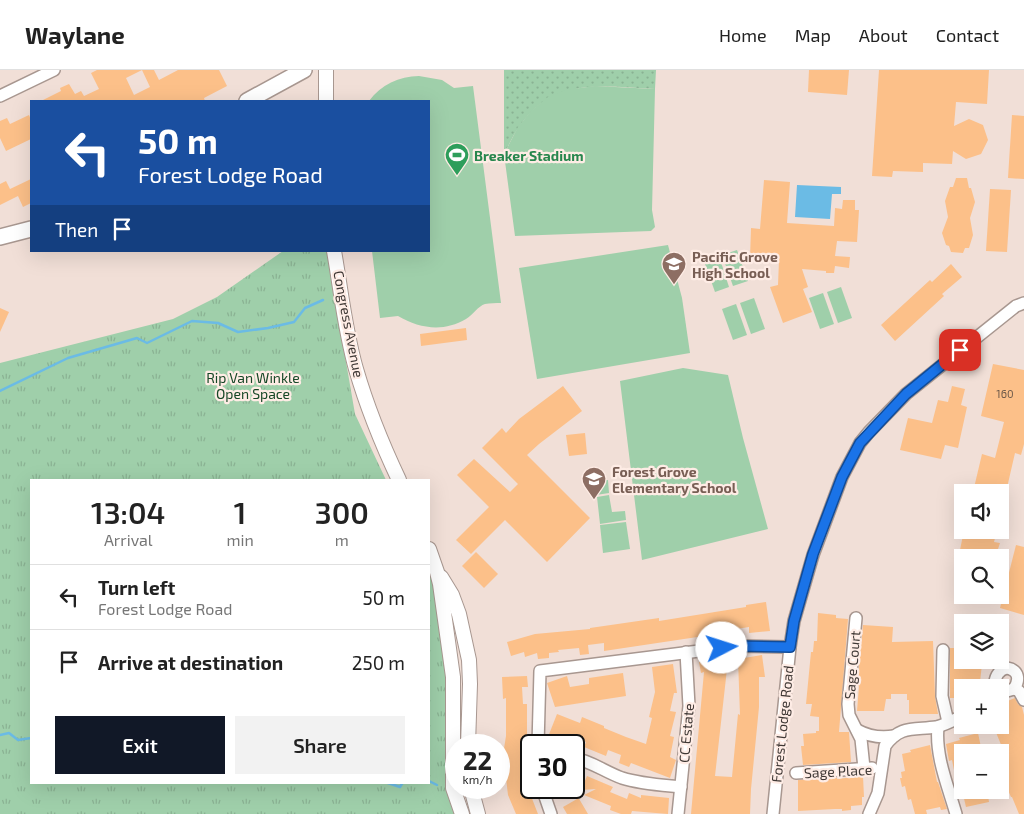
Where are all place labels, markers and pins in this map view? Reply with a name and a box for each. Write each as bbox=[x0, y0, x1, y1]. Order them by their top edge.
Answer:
sports icon: Breaker Stadium bbox=[444, 142, 470, 176]
place label: Breaker Stadium bbox=[474, 147, 584, 164]
place label: Pacific Grove High School bbox=[692, 248, 778, 281]
school or university icon: Pacific Grove High School bbox=[661, 251, 687, 285]
pin bbox=[939, 329, 981, 371]
place label: Forest Grove Elementary School bbox=[612, 463, 737, 496]
school or university icon: Forest Grove Elementary School bbox=[581, 466, 607, 500]

